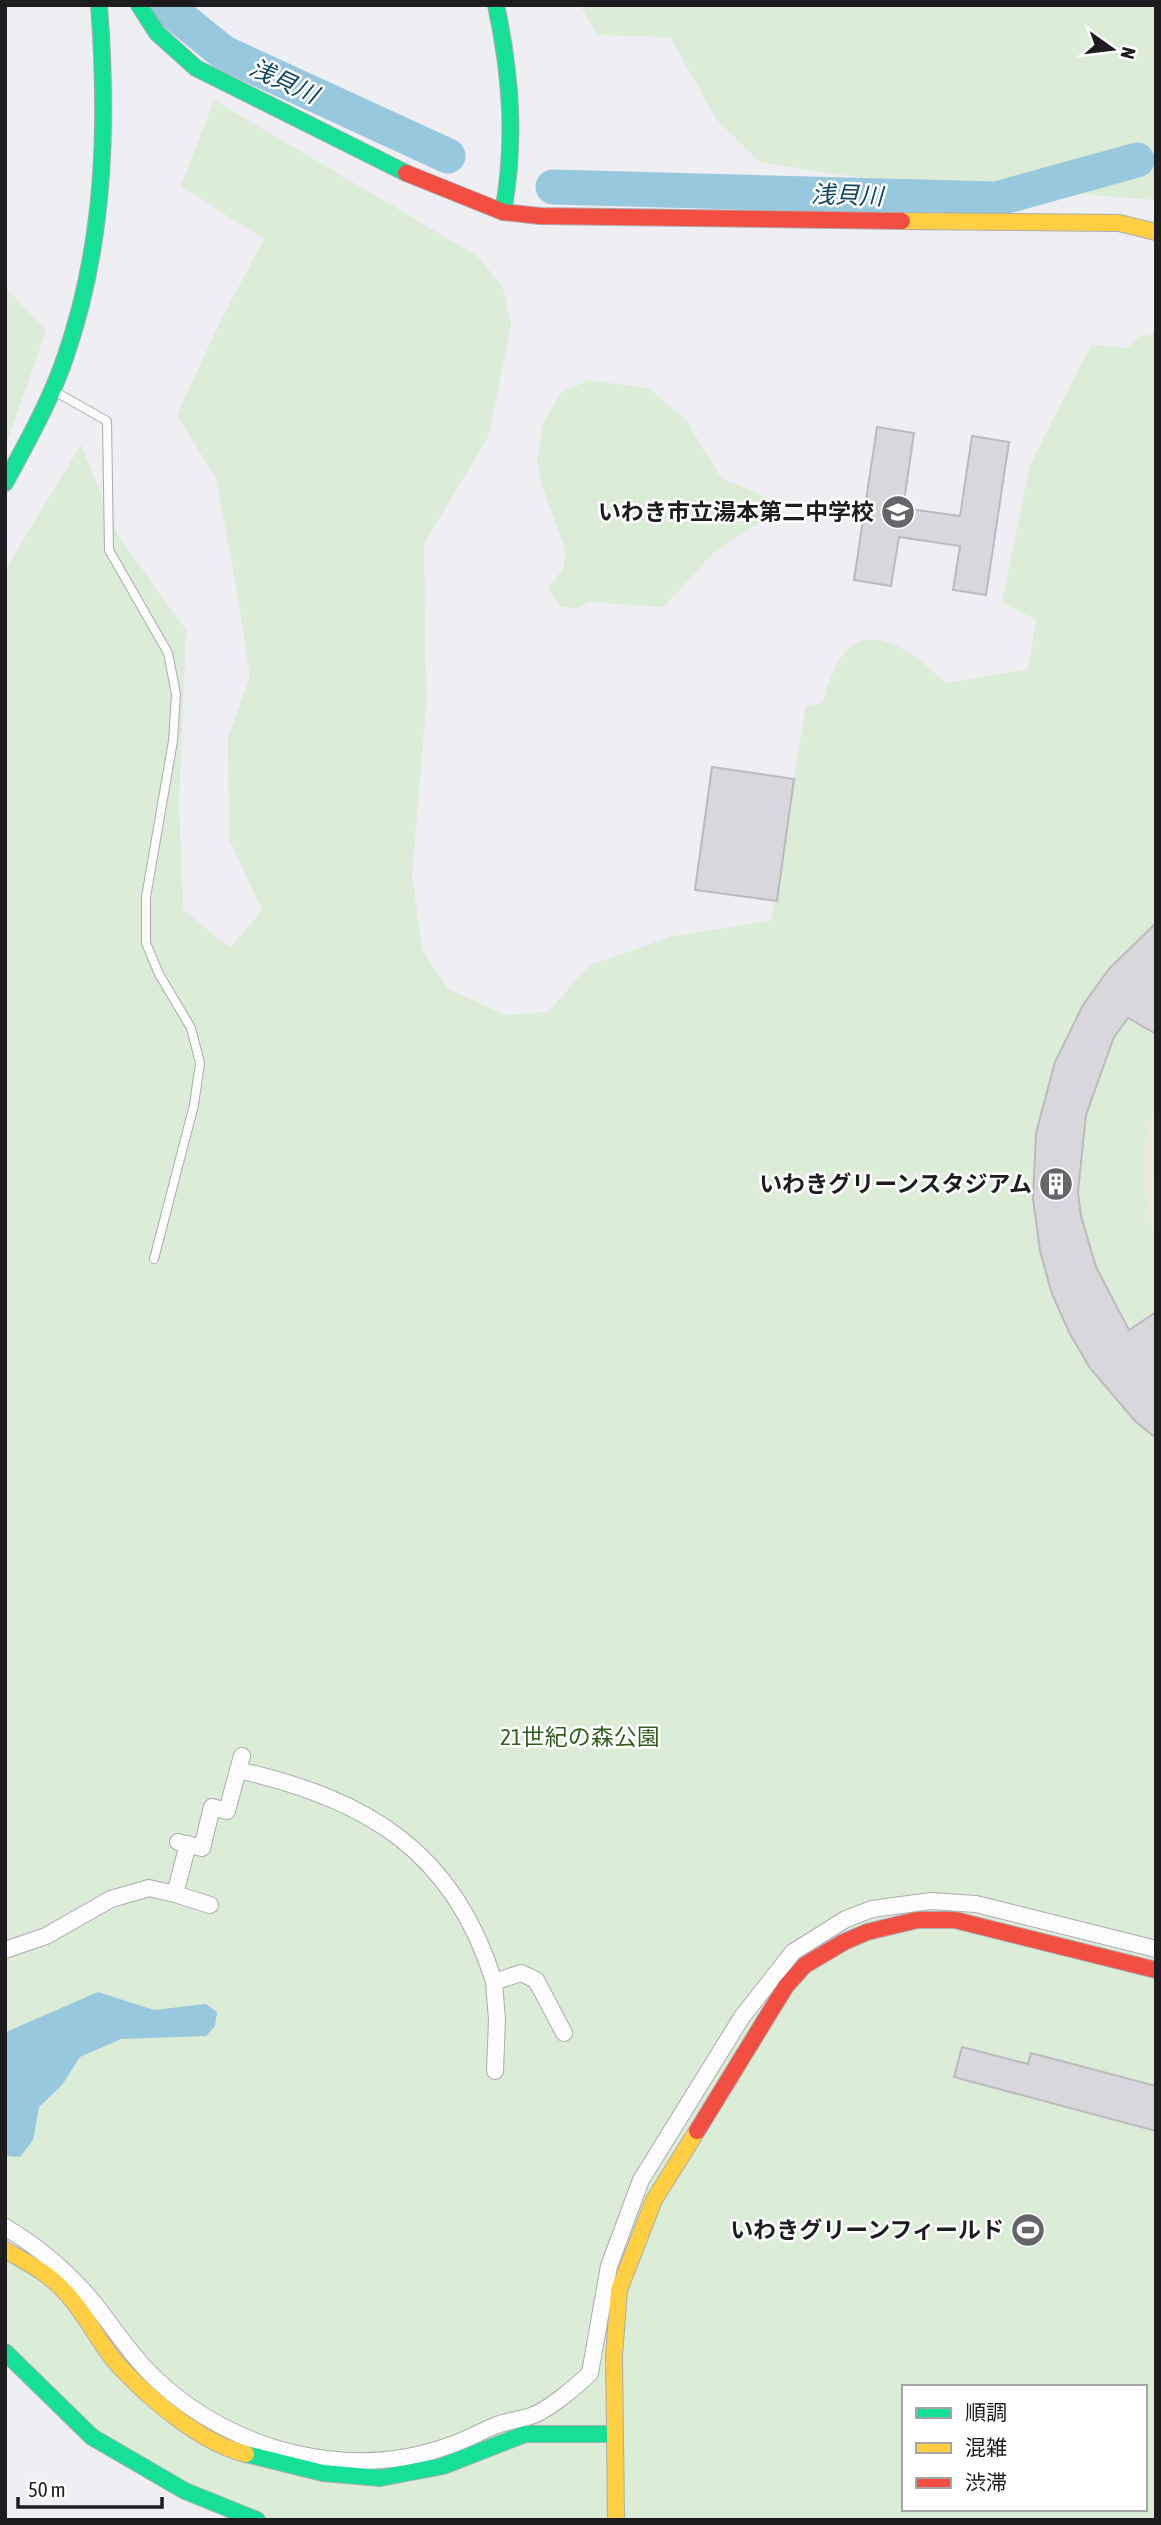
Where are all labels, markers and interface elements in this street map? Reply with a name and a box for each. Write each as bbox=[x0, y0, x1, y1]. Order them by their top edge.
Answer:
north arrow bbox=[1077, 14, 1147, 84]
text: N bbox=[1116, 45, 1141, 61]
water label: 浅貝川 bbox=[246, 54, 325, 110]
water label: 浅貝川 bbox=[811, 180, 886, 210]
school or university icon: いわき市立湯本第二中学校 bbox=[879, 493, 917, 531]
place label: いわき市立湯本第二中学校 bbox=[598, 499, 874, 525]
building icon: いわきグリーンスタジアム bbox=[1037, 1165, 1075, 1203]
place label: いわきグリーンスタジアム bbox=[759, 1171, 1032, 1197]
park label: 21世紀の森公園 bbox=[500, 1724, 660, 1750]
sports icon: いわきグリーンフィールド bbox=[1009, 2211, 1047, 2249]
place label: いわきグリーンフィールド bbox=[730, 2217, 1004, 2243]
legend bbox=[902, 2385, 1147, 2511]
text: 順調 bbox=[965, 2400, 1007, 2424]
text: 混雑 bbox=[965, 2435, 1007, 2459]
scale bar bbox=[18, 2466, 161, 2510]
text: 渋滞 bbox=[965, 2470, 1007, 2494]
text: 50 m bbox=[28, 2477, 66, 2501]

